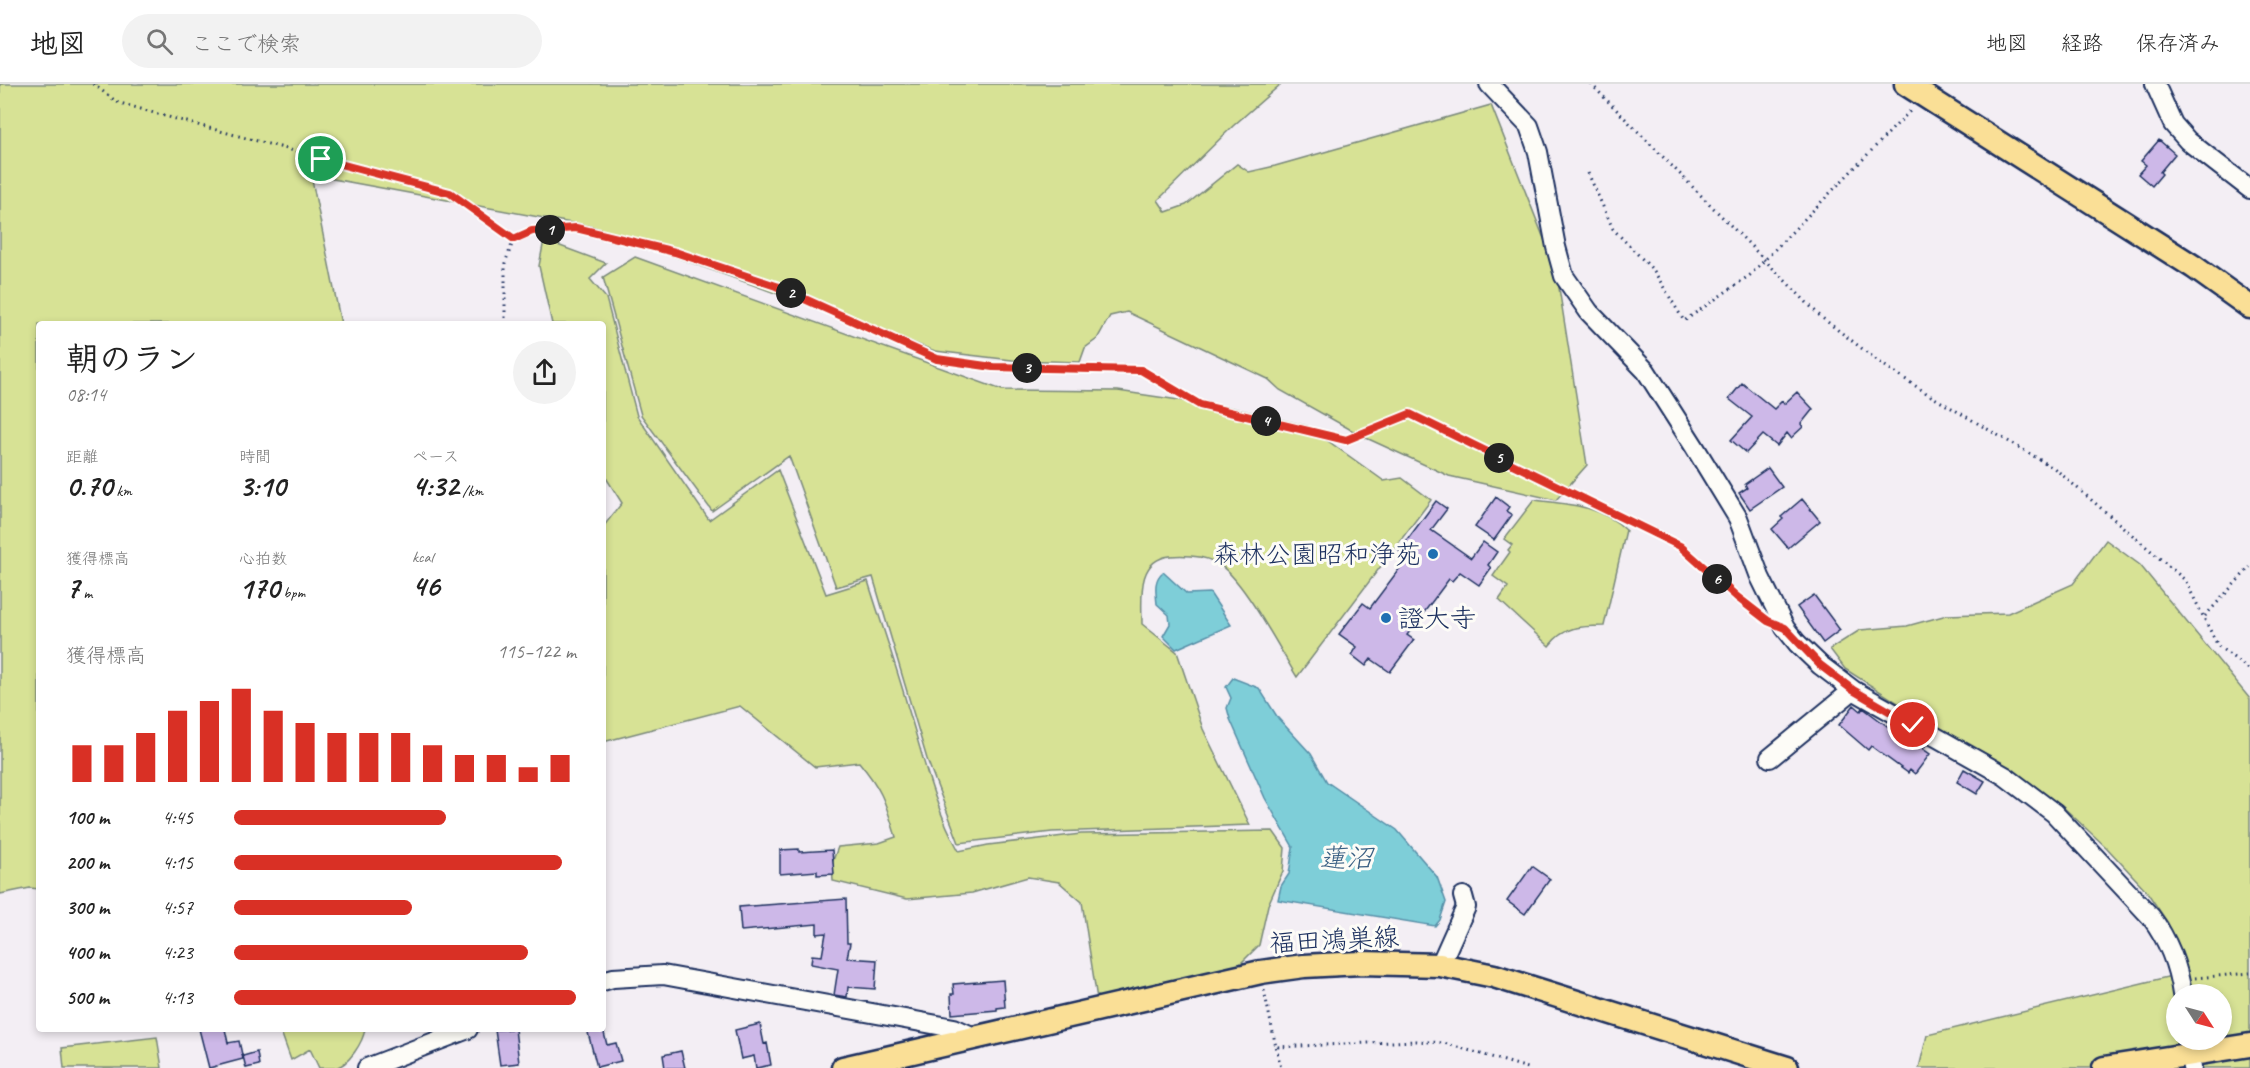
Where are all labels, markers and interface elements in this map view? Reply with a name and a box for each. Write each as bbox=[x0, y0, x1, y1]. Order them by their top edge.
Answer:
search box bbox=[122, 14, 542, 68]
icon: search bbox=[143, 25, 176, 58]
text: 地図 bbox=[30, 26, 86, 61]
text: ここで検索 bbox=[191, 30, 301, 58]
text: 地図 bbox=[1986, 30, 2028, 56]
text: 経路 bbox=[2061, 30, 2103, 56]
text: 保存済み bbox=[2136, 30, 2220, 56]
pin bbox=[295, 133, 346, 184]
icon: arrive bbox=[304, 142, 337, 175]
pin: 1 bbox=[535, 215, 565, 245]
text: 1 bbox=[546, 220, 554, 240]
pin: 2 bbox=[776, 278, 806, 308]
text: 2 bbox=[787, 283, 795, 303]
text: 朝のラン bbox=[66, 338, 198, 380]
button: share bbox=[513, 341, 576, 404]
pin: 3 bbox=[1012, 353, 1042, 383]
text: 3 bbox=[1023, 358, 1031, 378]
text: 08:14 bbox=[66, 382, 106, 407]
pin: 4 bbox=[1251, 406, 1281, 436]
text: 4 bbox=[1262, 411, 1270, 431]
pin: 5 bbox=[1484, 443, 1514, 473]
text: 距離 bbox=[66, 447, 98, 467]
text: 時間 bbox=[239, 447, 271, 467]
text: ペース bbox=[412, 447, 459, 467]
text: 5 bbox=[1496, 448, 1502, 468]
text: 0.70 bbox=[66, 467, 112, 505]
text: 3:10 bbox=[239, 467, 285, 505]
text: 4:32 bbox=[412, 467, 458, 505]
text: km bbox=[112, 481, 132, 501]
text: /km bbox=[458, 481, 483, 501]
place label: 森林公園昭和浄苑 bbox=[1213, 538, 1421, 571]
text: kcal bbox=[412, 547, 433, 567]
marker: 森林公園昭和浄苑 bbox=[1426, 547, 1440, 561]
text: 獲得標高 bbox=[66, 549, 130, 569]
text: 心拍数 bbox=[239, 549, 287, 569]
pin: 6 bbox=[1702, 564, 1732, 594]
text: 46 bbox=[412, 567, 440, 605]
text: 7 bbox=[66, 569, 79, 607]
text: 170 bbox=[239, 569, 279, 607]
text: 6 bbox=[1713, 569, 1721, 589]
text: m bbox=[79, 583, 92, 603]
text: bpm bbox=[279, 583, 305, 603]
place label: 證大寺 bbox=[1398, 602, 1476, 635]
marker: 證大寺 bbox=[1379, 611, 1393, 625]
text: 115–122 m bbox=[497, 639, 576, 664]
text: 獲得標高 bbox=[66, 643, 146, 668]
pin bbox=[1887, 699, 1938, 750]
icon: check bbox=[1896, 708, 1929, 741]
text: 100 m bbox=[66, 805, 109, 830]
text: 4:45 bbox=[162, 805, 193, 830]
water label: 蓮沼 bbox=[1319, 841, 1375, 875]
text: 200 m bbox=[66, 850, 109, 875]
text: 4:15 bbox=[162, 850, 193, 875]
text: 300 m bbox=[66, 895, 109, 920]
text: 4:57 bbox=[162, 895, 193, 920]
street label: 福田鴻巣線 bbox=[1268, 920, 1400, 960]
text: 400 m bbox=[66, 940, 109, 965]
text: 4:23 bbox=[162, 940, 193, 965]
north arrow bbox=[2166, 984, 2232, 1050]
map controls bbox=[2166, 984, 2232, 1050]
text: 500 m bbox=[66, 985, 109, 1010]
text: 4:13 bbox=[162, 985, 193, 1010]

